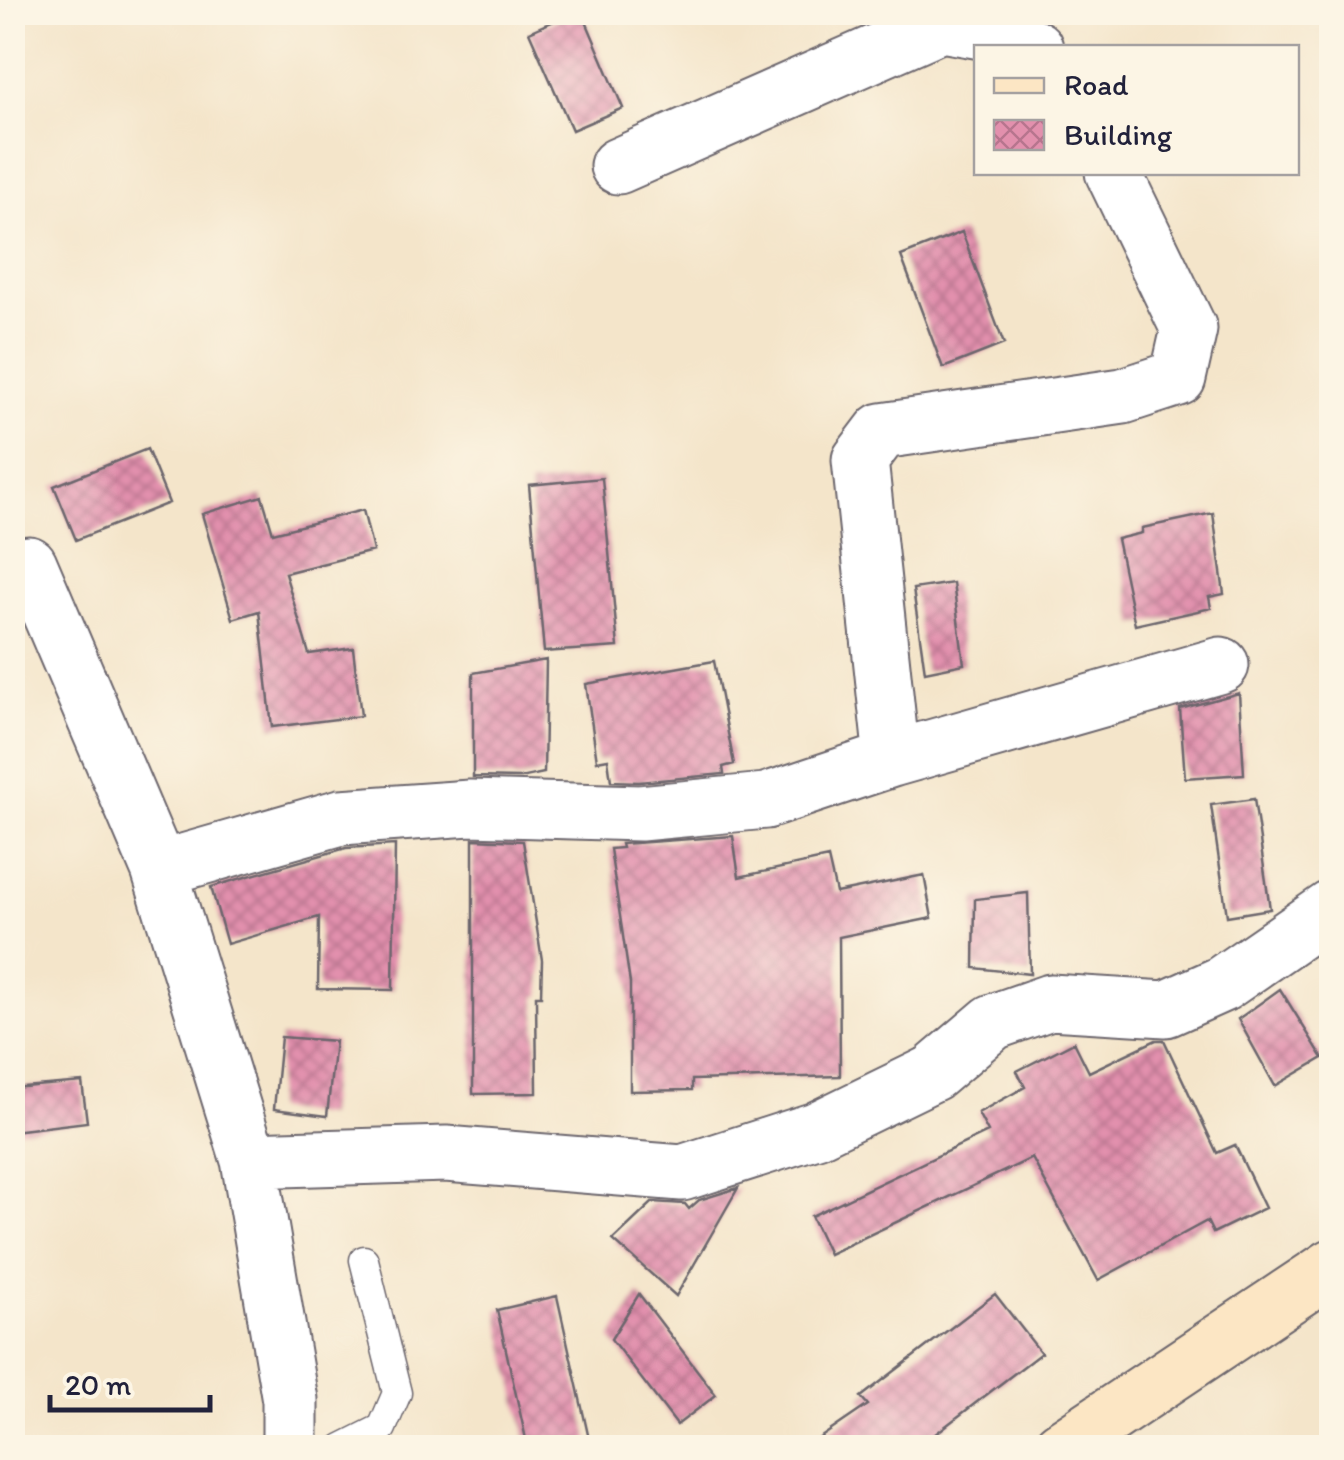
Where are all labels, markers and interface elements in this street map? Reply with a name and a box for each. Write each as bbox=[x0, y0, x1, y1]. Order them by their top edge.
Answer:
legend bbox=[974, 45, 1299, 175]
text: Road bbox=[1064, 66, 1129, 103]
text: Building bbox=[1064, 116, 1173, 153]
scale bar bbox=[50, 1350, 210, 1412]
text: 20 m bbox=[65, 1366, 131, 1403]

